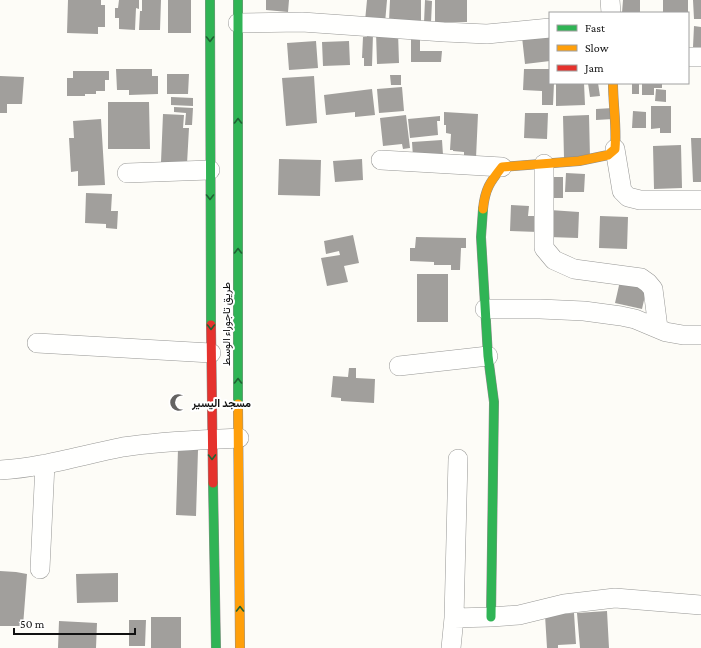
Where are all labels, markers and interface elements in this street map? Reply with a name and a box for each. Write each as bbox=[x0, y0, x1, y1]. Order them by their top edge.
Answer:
legend bbox=[549, 12, 689, 84]
text: Fast bbox=[585, 21, 606, 35]
one-way arrow bbox=[206, 36, 214, 42]
text: Slow bbox=[585, 41, 609, 55]
text: Jam bbox=[584, 61, 604, 75]
one-way arrow bbox=[234, 118, 242, 124]
one-way arrow bbox=[206, 194, 214, 200]
one-way arrow bbox=[234, 248, 242, 254]
street label: طريق تاجوراء الوسط bbox=[220, 282, 233, 366]
one-way arrow bbox=[207, 324, 215, 330]
one-way arrow bbox=[234, 378, 242, 384]
mosque icon: مسجد اليسير bbox=[169, 393, 189, 413]
place label: مسجد اليسير bbox=[191, 397, 251, 410]
one-way arrow bbox=[208, 454, 216, 460]
one-way arrow bbox=[236, 606, 244, 612]
scale bar bbox=[14, 610, 135, 636]
text: 50 m bbox=[20, 617, 45, 631]

